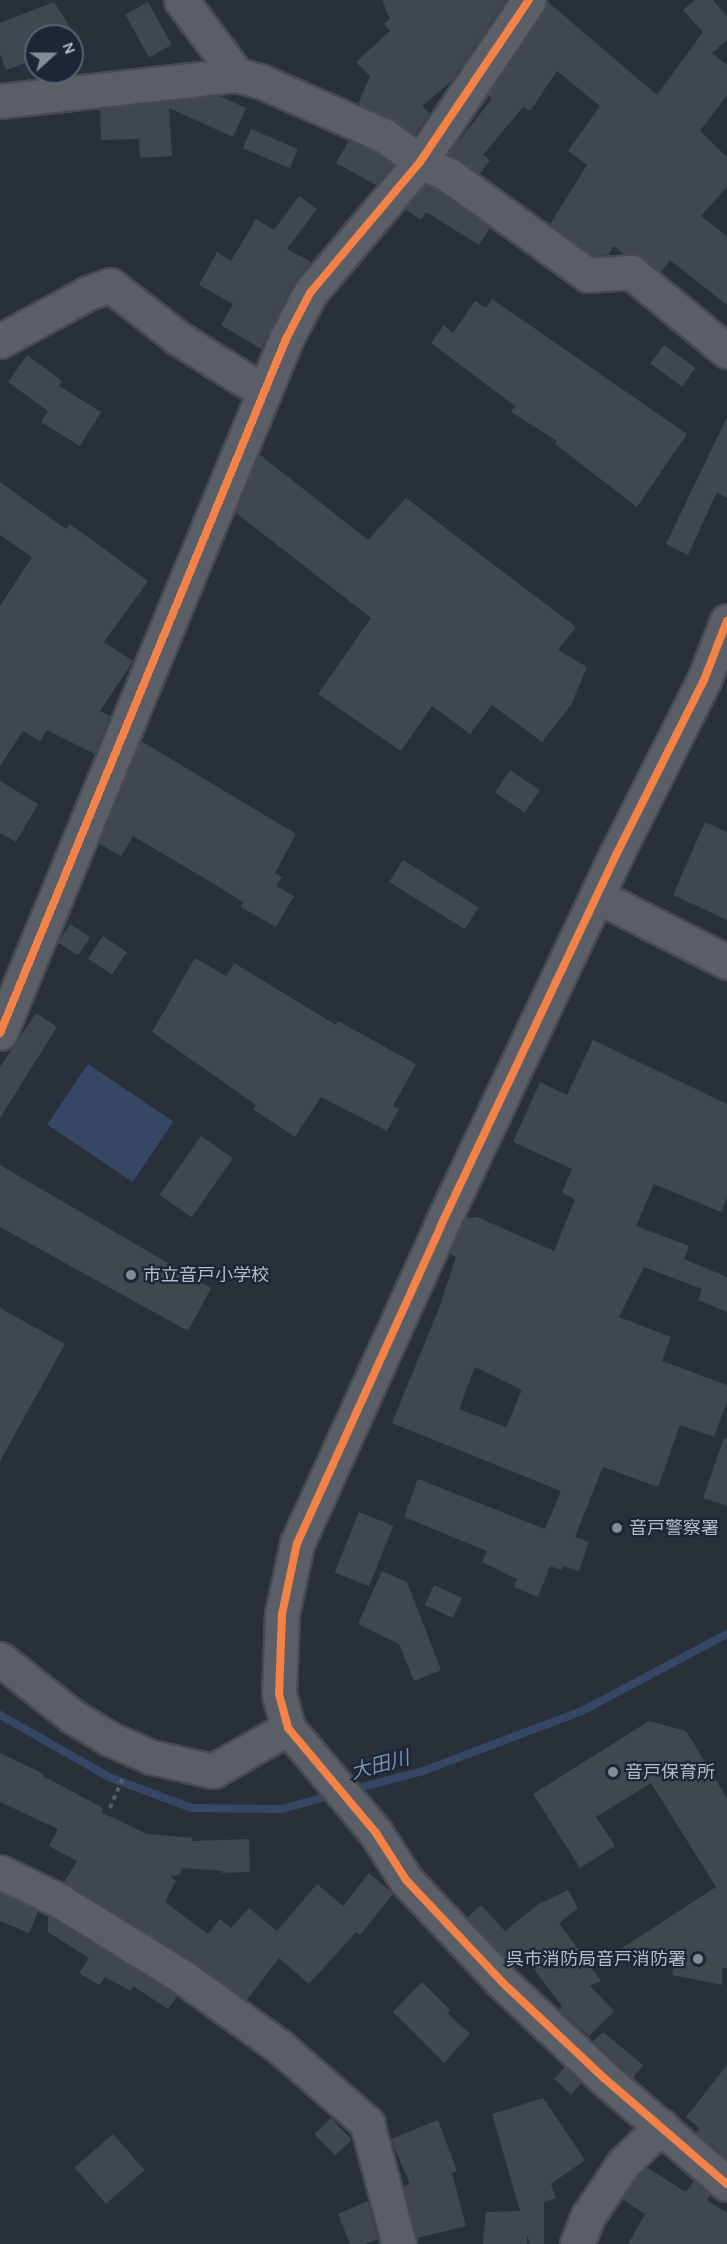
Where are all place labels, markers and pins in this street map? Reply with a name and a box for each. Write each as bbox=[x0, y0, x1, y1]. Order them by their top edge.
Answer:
place label: 市立音戸小学校 bbox=[143, 1264, 269, 1286]
marker: 市立音戸小学校 bbox=[124, 1268, 138, 1282]
place label: 音戸警察署 bbox=[629, 1517, 719, 1539]
marker: 音戸警察署 bbox=[610, 1521, 624, 1535]
place label: 音戸保育所 bbox=[625, 1761, 715, 1783]
marker: 音戸保育所 bbox=[606, 1765, 620, 1779]
place label: 呉市消防局音戸消防署 bbox=[506, 1948, 686, 1970]
marker: 呉市消防局音戸消防署 bbox=[691, 1952, 705, 1966]

